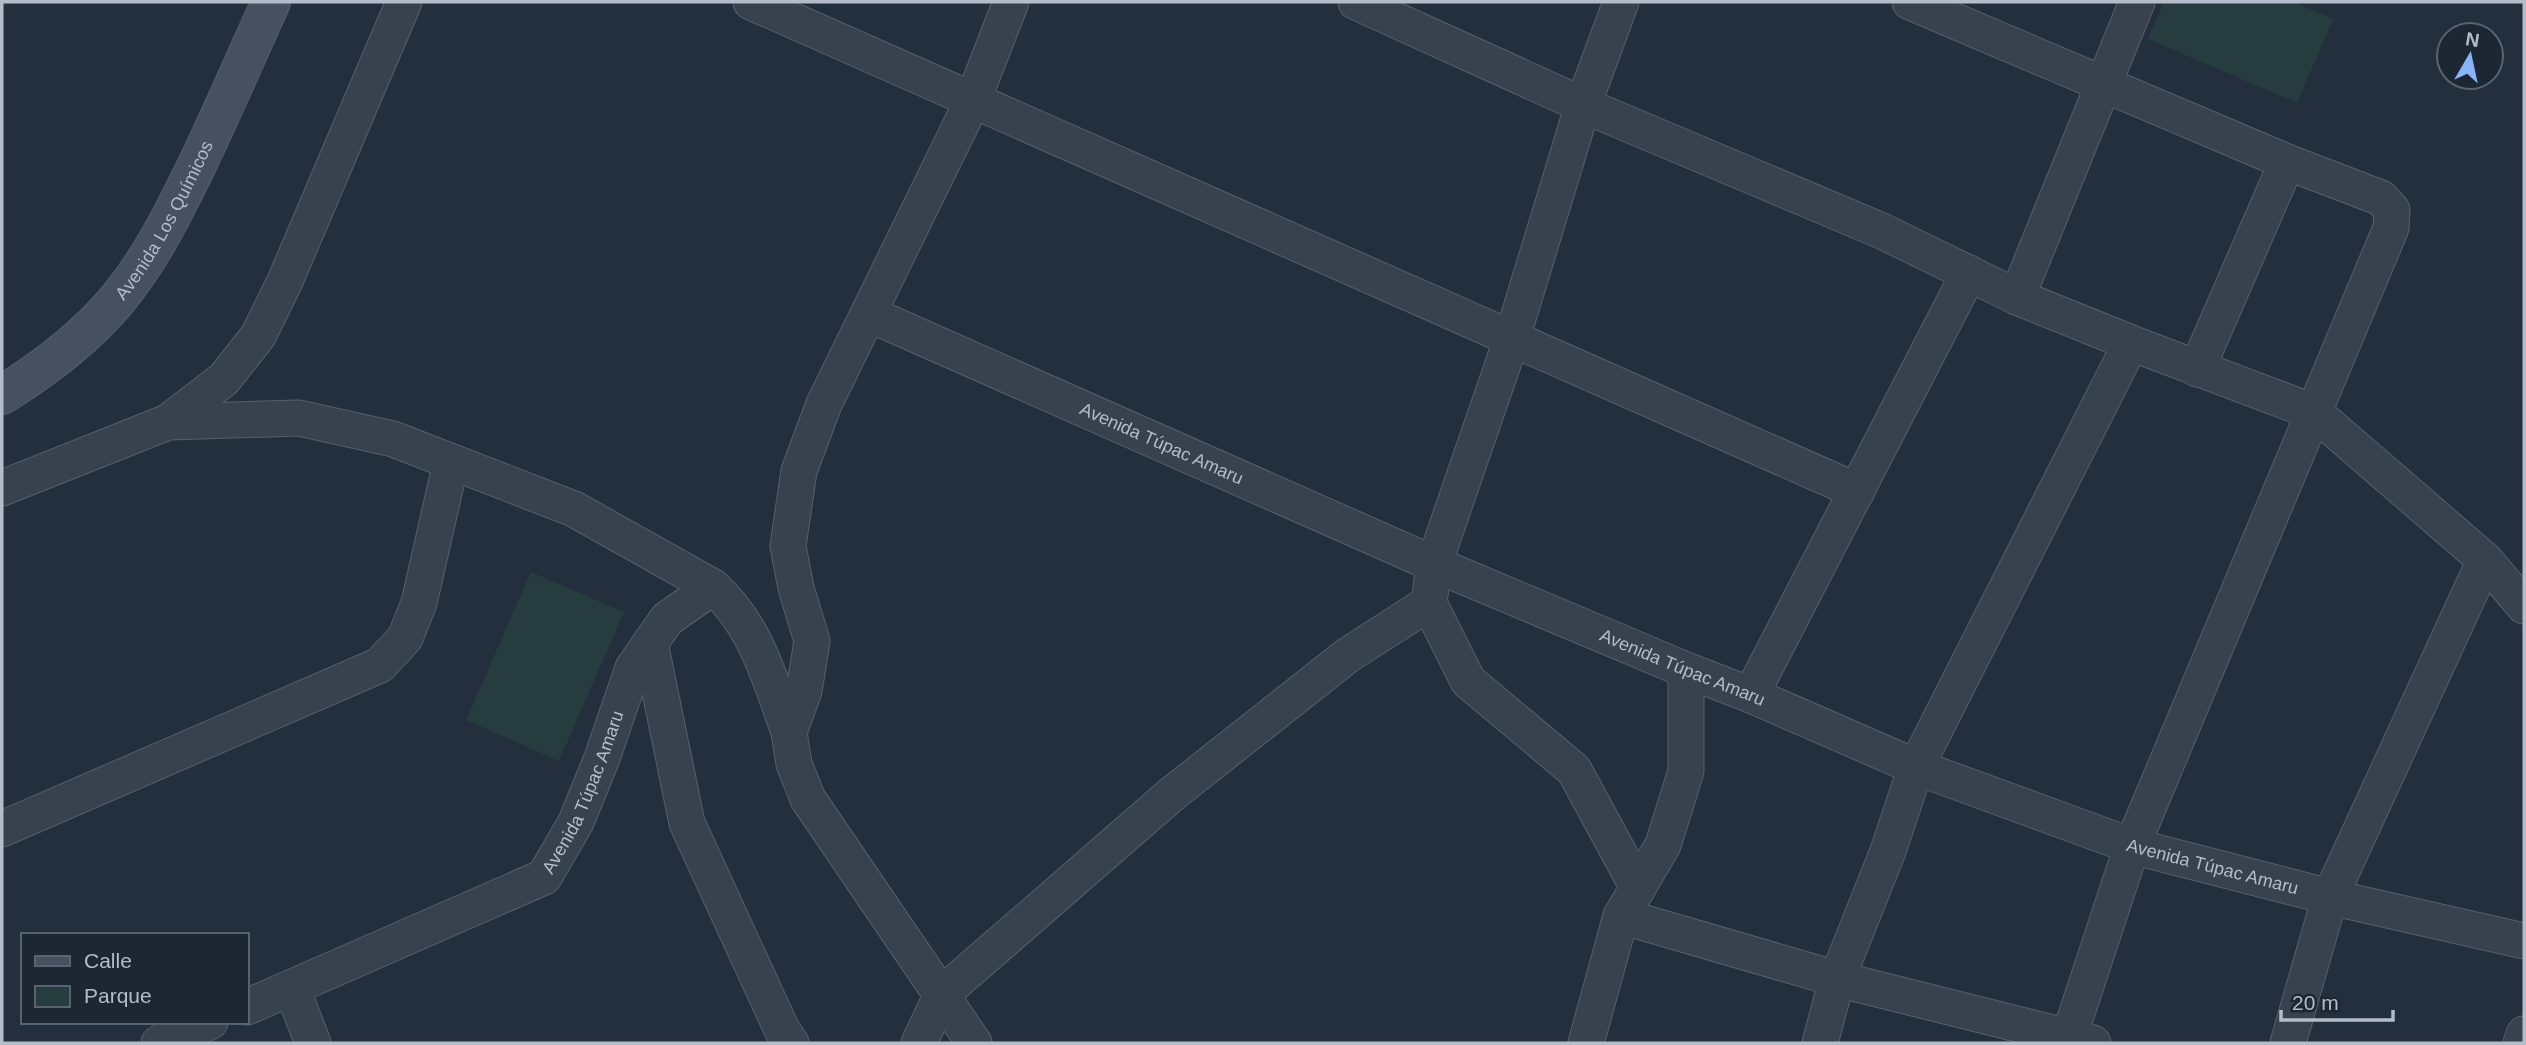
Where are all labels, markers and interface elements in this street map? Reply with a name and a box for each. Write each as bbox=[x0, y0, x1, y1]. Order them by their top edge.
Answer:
north arrow bbox=[2435, 21, 2505, 91]
text: N bbox=[2464, 28, 2481, 51]
street label: Avenida Los Químicos bbox=[111, 137, 217, 304]
street label: Avenida Túpac Amaru bbox=[1077, 399, 1246, 488]
street label: Avenida Túpac Amaru bbox=[1597, 625, 1768, 710]
street label: Avenida Túpac Amaru bbox=[538, 708, 628, 877]
street label: Avenida Túpac Amaru bbox=[2125, 835, 2300, 898]
legend bbox=[21, 933, 248, 1024]
text: Calle bbox=[84, 949, 132, 972]
scale bar bbox=[2281, 978, 2393, 1022]
text: Parque bbox=[84, 984, 152, 1007]
text: 20 m bbox=[2292, 991, 2339, 1014]

